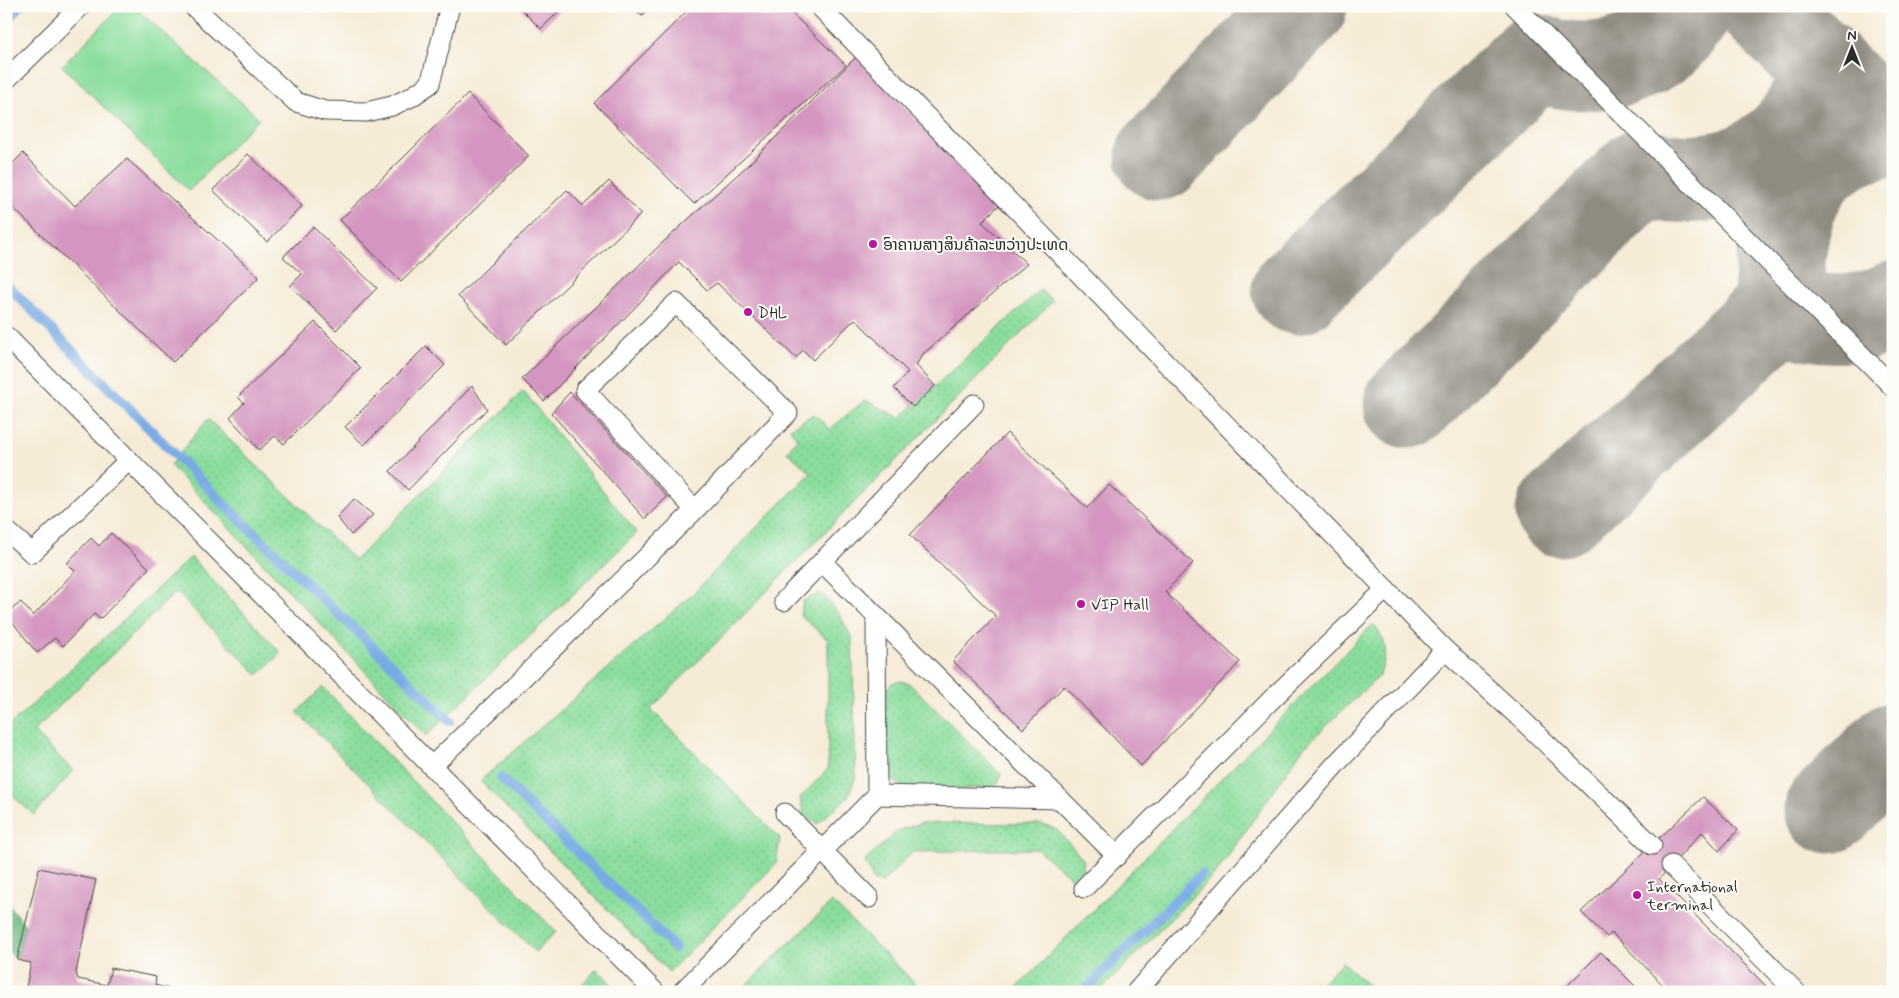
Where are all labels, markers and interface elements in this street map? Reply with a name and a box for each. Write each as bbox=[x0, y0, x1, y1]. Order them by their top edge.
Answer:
north arrow bbox=[1826, 22, 1876, 72]
text: N bbox=[1847, 27, 1857, 45]
place label: ົອາຄານສາງສິນຄ້າລະຫວ່າງປະເທດ bbox=[883, 235, 1068, 256]
marker: ົອາຄານສາງສິນຄ້າລະຫວ່າງປະເທດ bbox=[867, 238, 879, 250]
place label: DHL bbox=[758, 303, 788, 324]
marker: DHL bbox=[742, 306, 754, 318]
place label: VIP Hall bbox=[1091, 595, 1149, 616]
marker: VIP Hall bbox=[1075, 598, 1087, 610]
place label: International terminal bbox=[1646, 877, 1738, 916]
marker: International terminal bbox=[1631, 889, 1643, 901]

